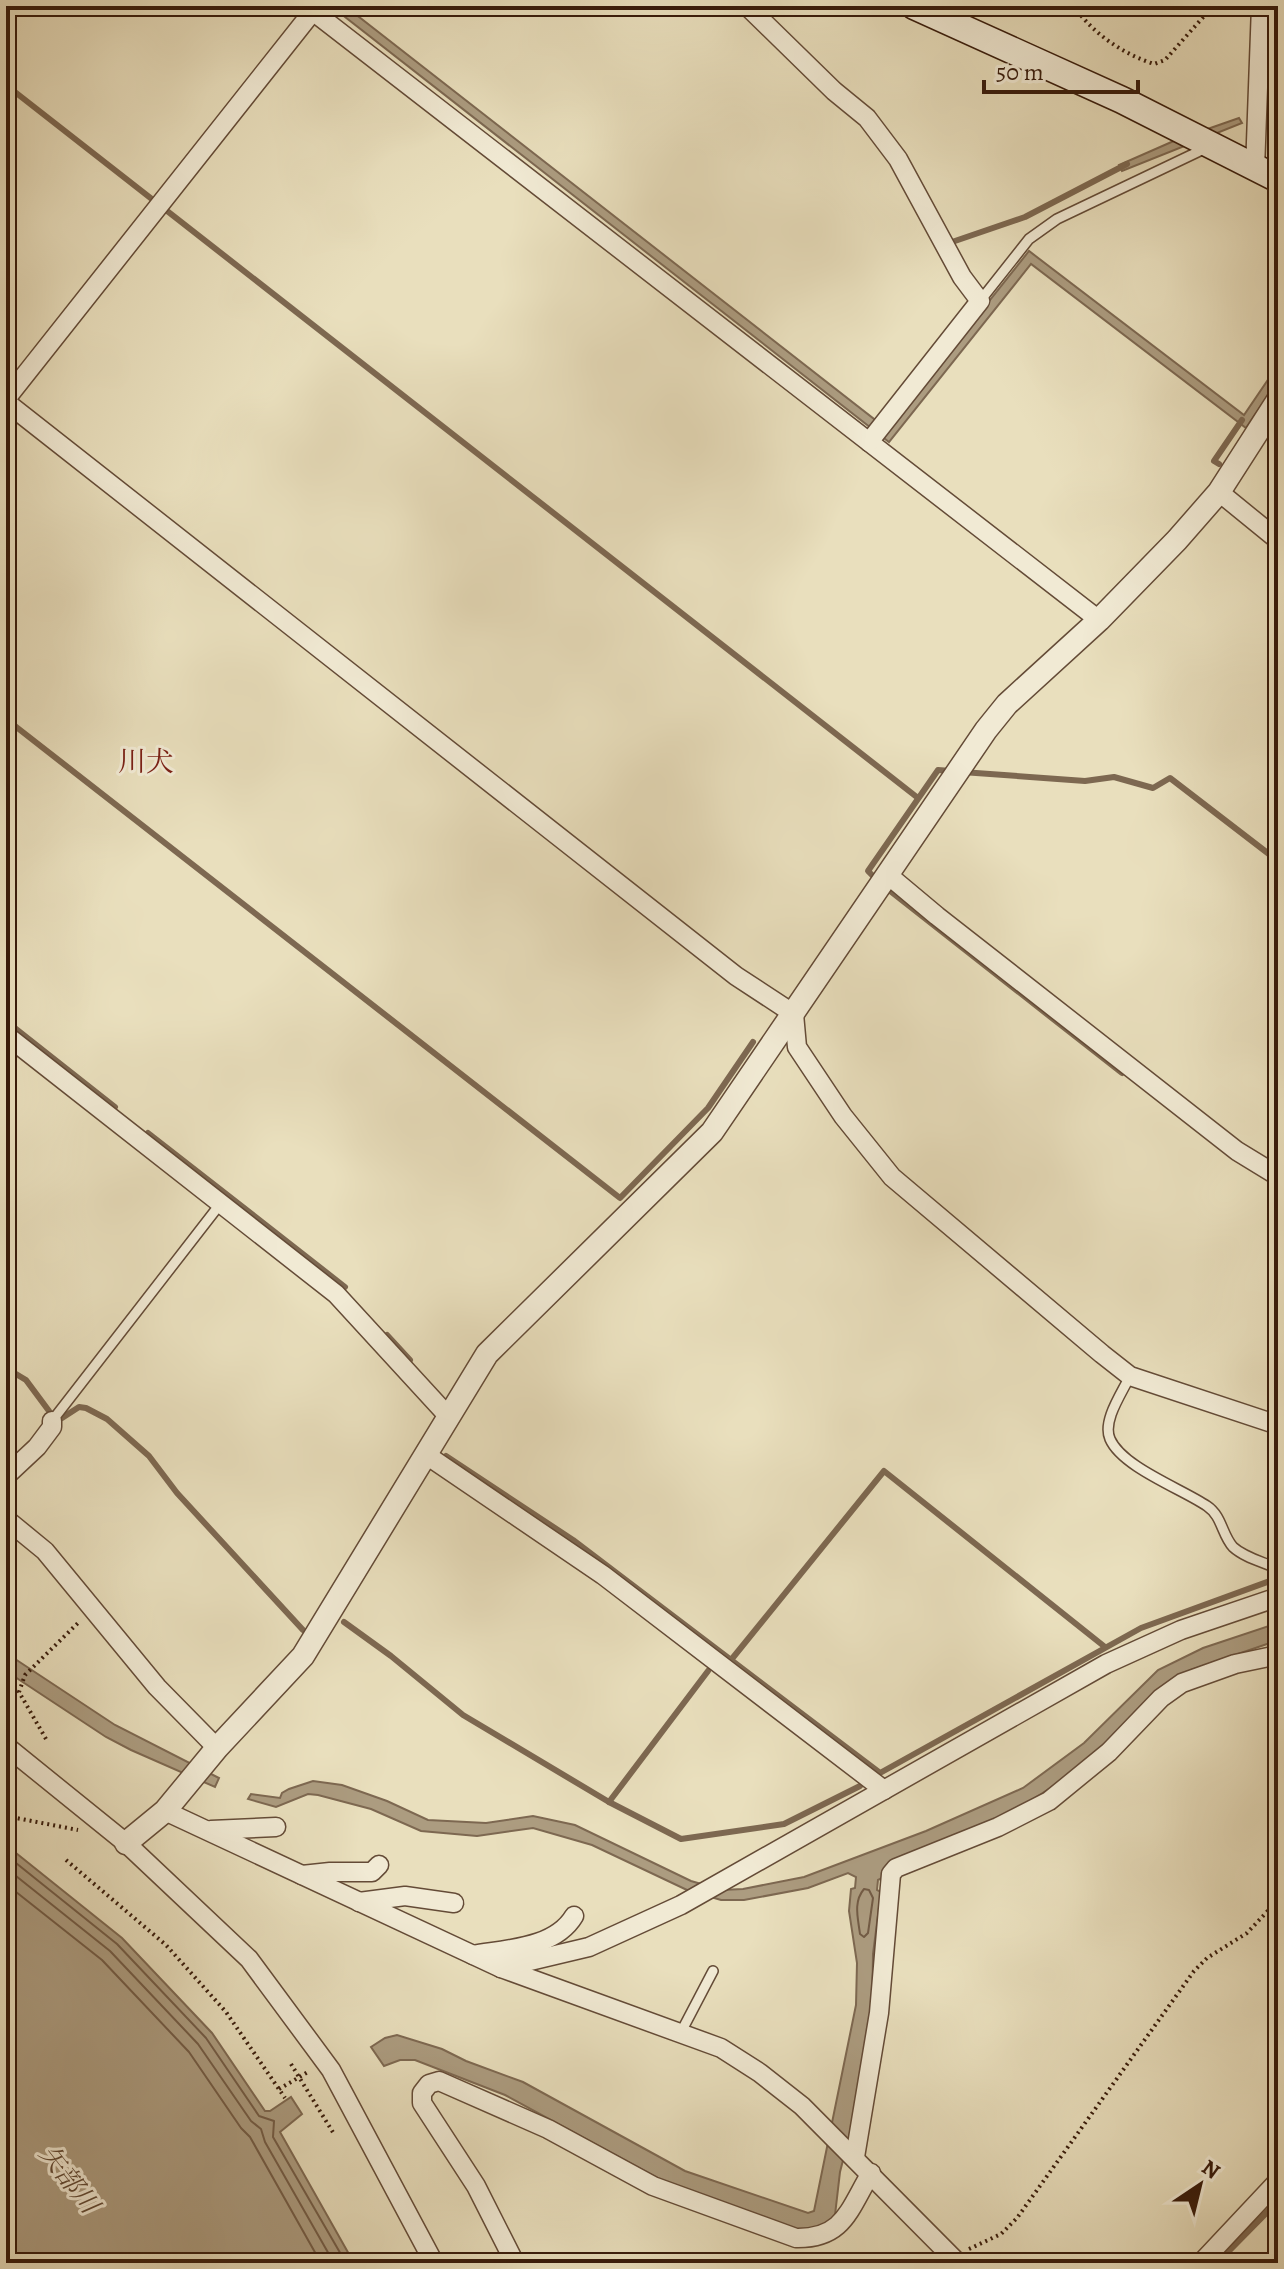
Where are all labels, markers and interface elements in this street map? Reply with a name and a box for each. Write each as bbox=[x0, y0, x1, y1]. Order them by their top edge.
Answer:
scale bar bbox=[984, 44, 1138, 94]
text: 50 m bbox=[996, 56, 1044, 88]
district label: 川犬 bbox=[118, 743, 174, 781]
water label: 矢部川 bbox=[31, 2137, 109, 2223]
north arrow bbox=[1160, 2145, 1240, 2225]
text: N bbox=[1196, 2153, 1226, 2186]

